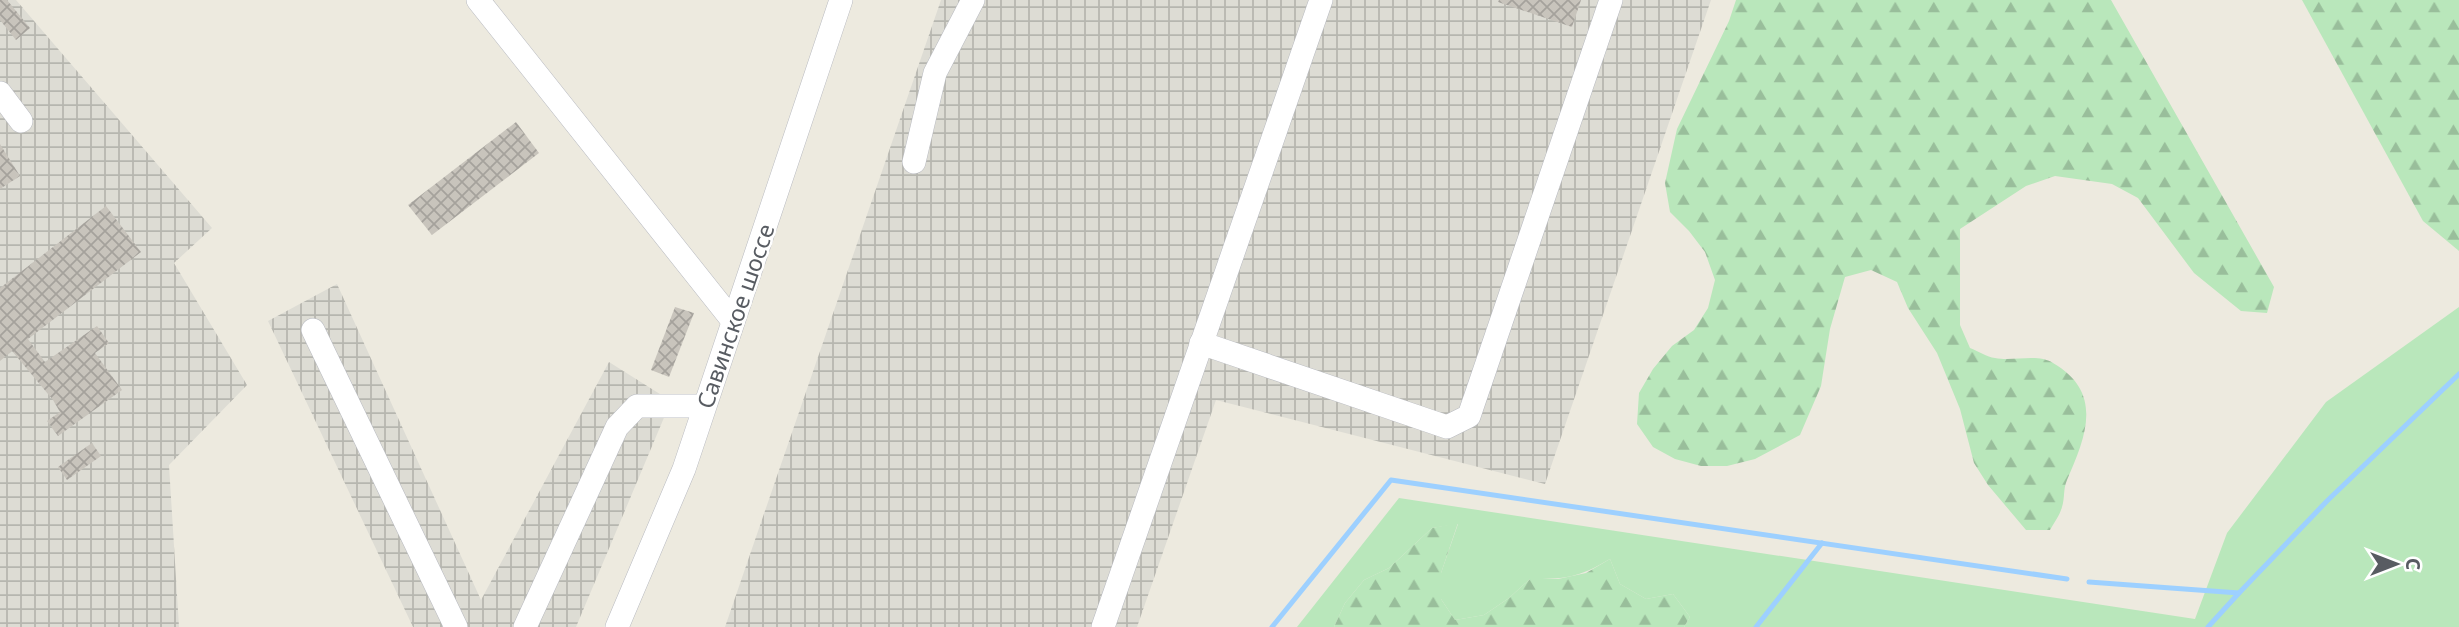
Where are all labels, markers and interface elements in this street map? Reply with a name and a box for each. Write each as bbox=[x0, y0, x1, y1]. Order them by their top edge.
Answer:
street label: Савинское шоссе bbox=[688, 219, 782, 413]
north arrow bbox=[2361, 529, 2431, 599]
text: С bbox=[2400, 558, 2426, 570]

